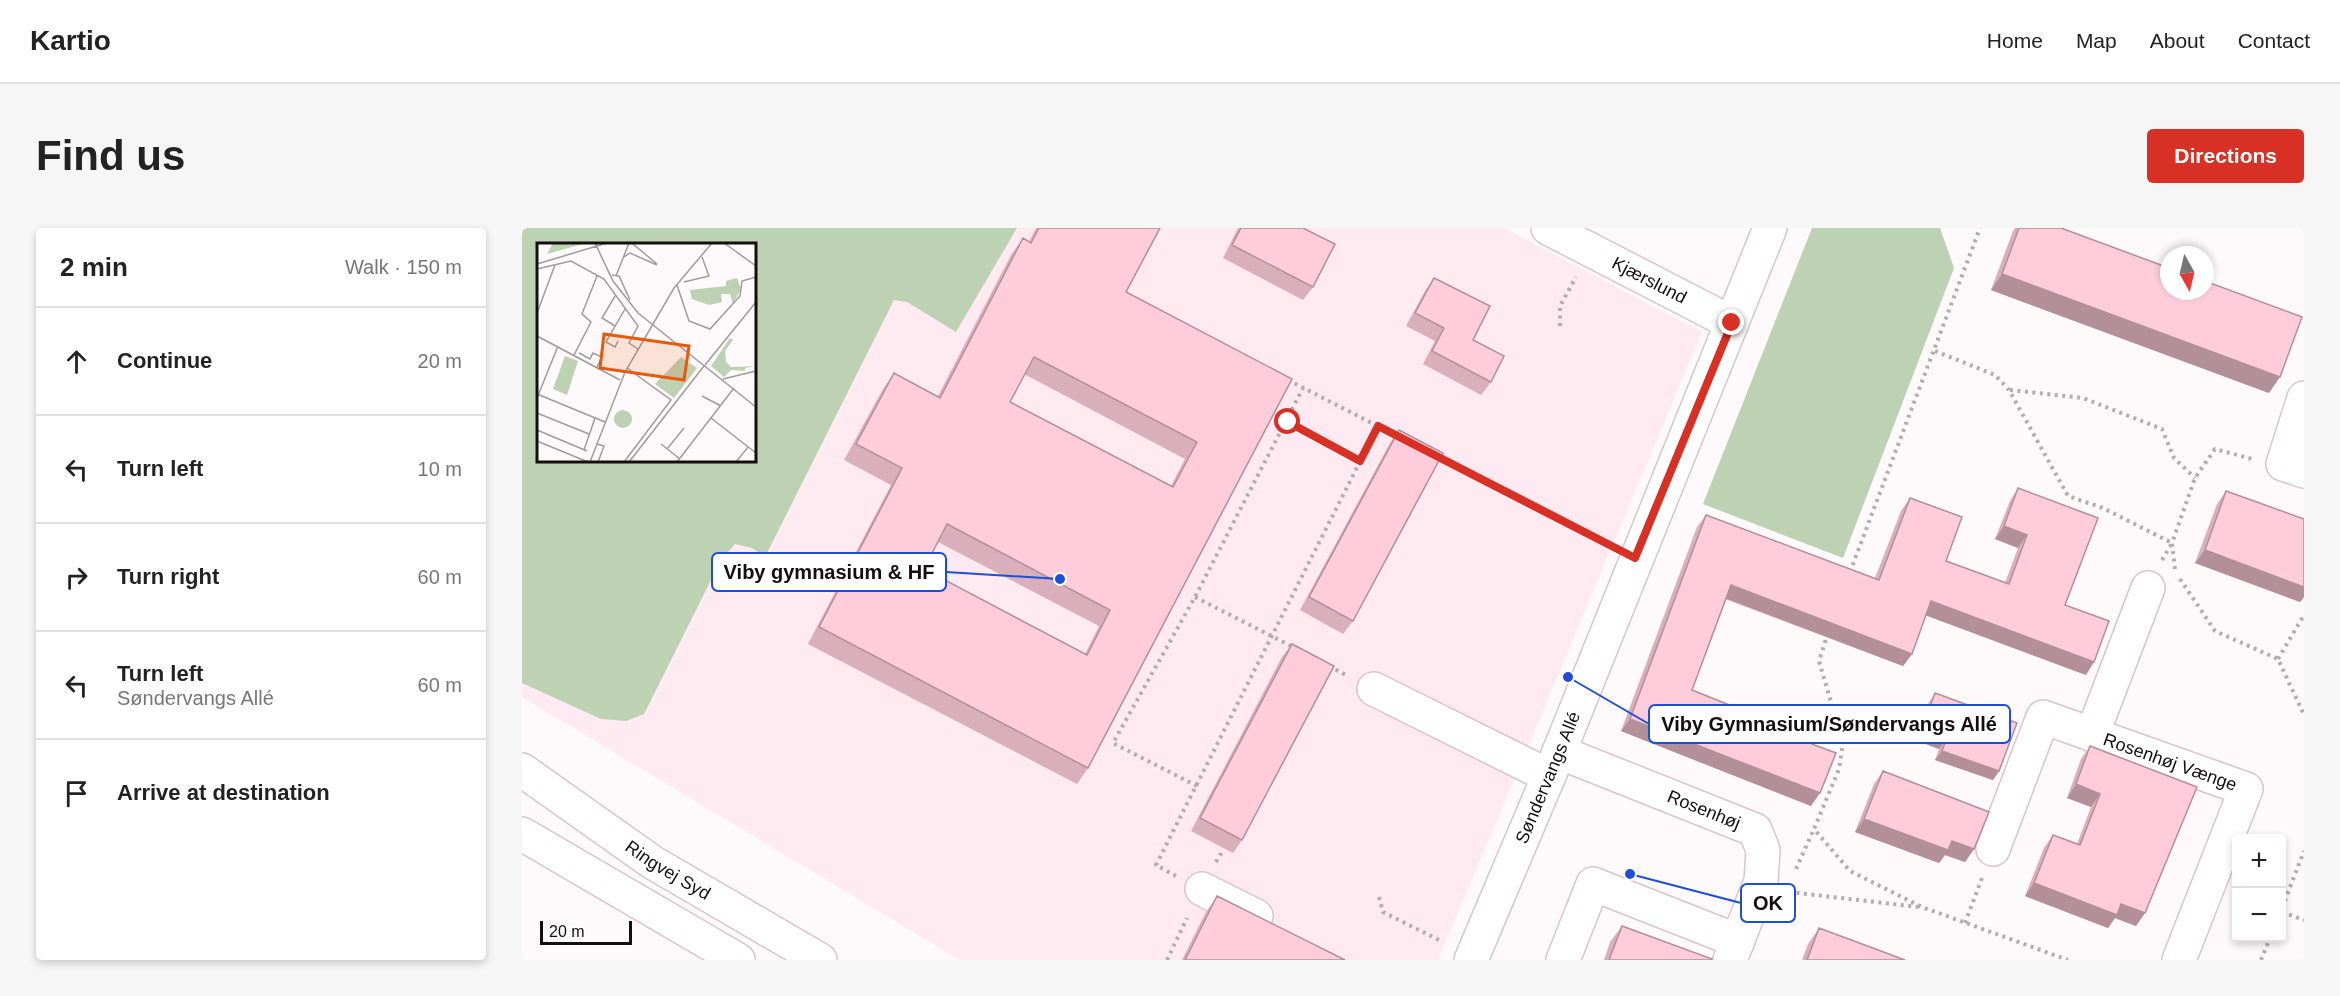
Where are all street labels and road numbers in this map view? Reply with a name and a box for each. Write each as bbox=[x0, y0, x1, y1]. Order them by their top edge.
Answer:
street label: Kjærslund bbox=[1609, 253, 1690, 308]
street label: Søndervangs Allé bbox=[1511, 709, 1584, 847]
street label: Rosenhøj Vænge bbox=[2101, 729, 2239, 795]
street label: Rosenhøj bbox=[1664, 786, 1743, 833]
street label: Ringvej Syd bbox=[621, 836, 714, 904]

